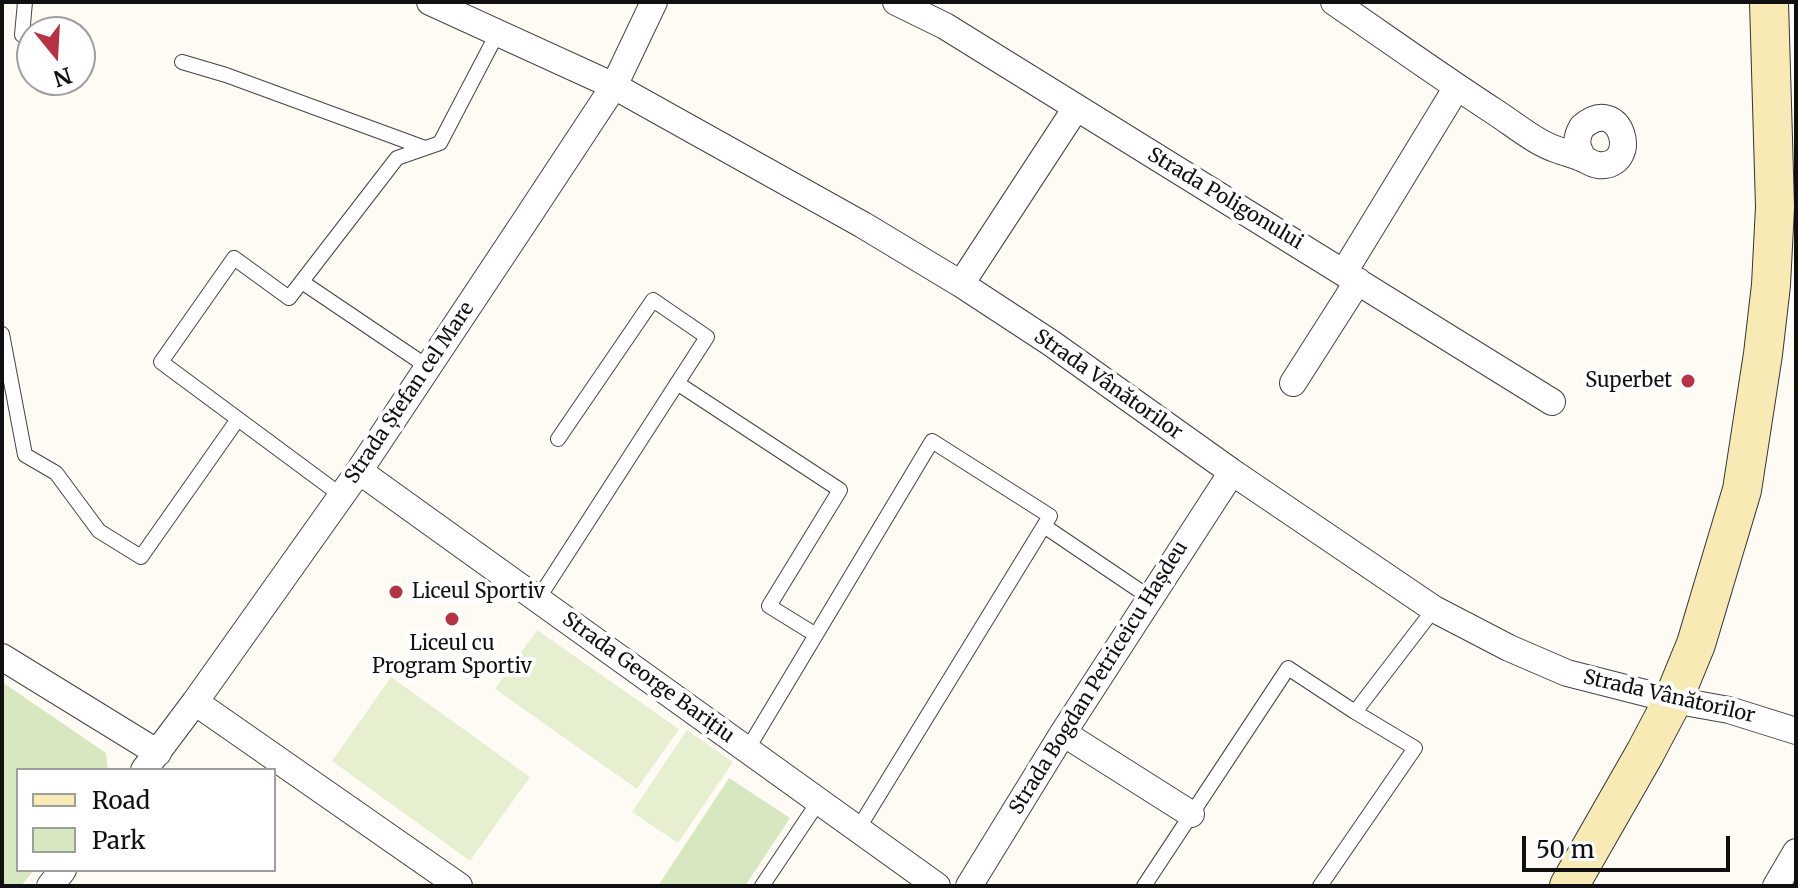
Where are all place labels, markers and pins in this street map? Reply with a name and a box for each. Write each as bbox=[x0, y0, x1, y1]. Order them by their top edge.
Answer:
place label: Superbet bbox=[1585, 369, 1672, 393]
marker: Superbet bbox=[1679, 372, 1697, 390]
place label: Liceul Sportiv bbox=[412, 580, 545, 604]
marker: Liceul Sportiv bbox=[387, 583, 405, 601]
marker: Liceul cu Program Sportiv bbox=[443, 610, 461, 628]
place label: Liceul cu Program Sportiv bbox=[372, 632, 532, 679]

